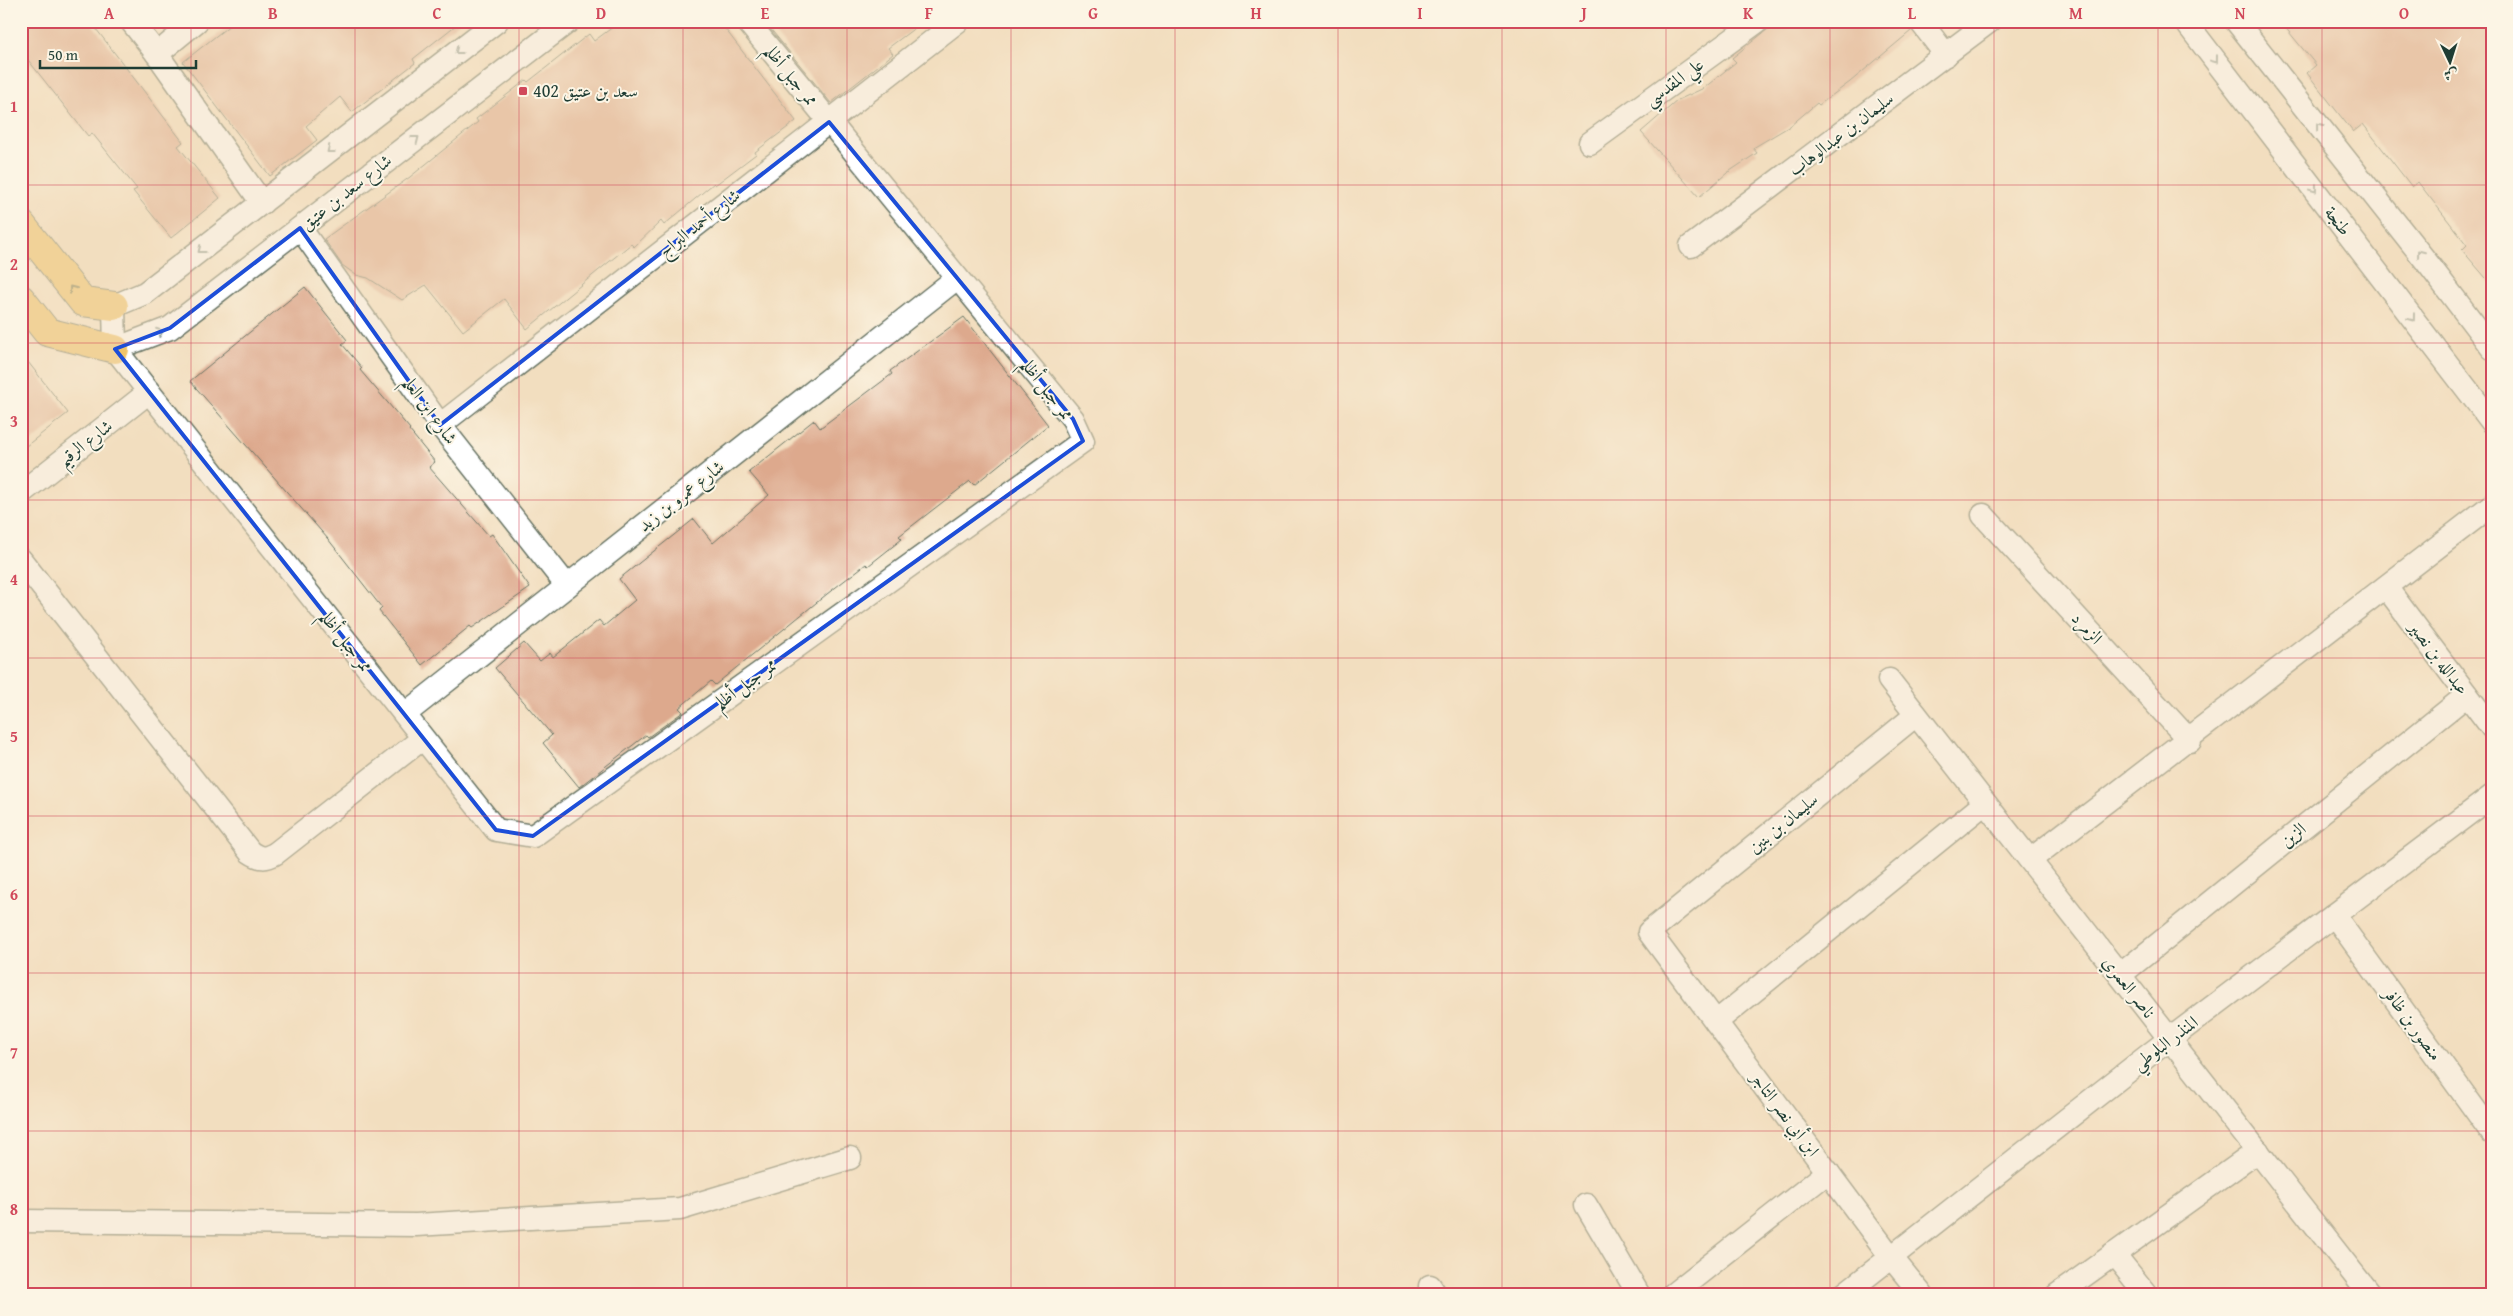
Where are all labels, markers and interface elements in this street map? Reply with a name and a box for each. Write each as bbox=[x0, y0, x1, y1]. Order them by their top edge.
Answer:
text: A bbox=[104, 1, 115, 25]
text: B bbox=[268, 1, 278, 25]
text: C bbox=[432, 1, 442, 25]
text: D bbox=[596, 1, 606, 25]
text: E bbox=[761, 1, 770, 25]
text: F bbox=[925, 1, 933, 25]
text: G bbox=[1088, 1, 1098, 25]
text: H bbox=[1250, 1, 1262, 25]
text: I bbox=[1417, 1, 1423, 25]
text: J bbox=[1578, 1, 1587, 25]
text: K bbox=[1743, 1, 1754, 25]
text: L bbox=[1908, 1, 1917, 25]
text: M bbox=[2069, 1, 2083, 25]
text: N bbox=[2235, 1, 2246, 25]
text: O bbox=[2399, 1, 2409, 25]
scale bar bbox=[40, 38, 196, 70]
street label: ممر جبل أظلم bbox=[754, 38, 825, 115]
north arrow bbox=[2426, 38, 2476, 88]
text: 50 m bbox=[48, 44, 79, 65]
one-way arrow bbox=[454, 45, 464, 54]
street label: علي المقدسي bbox=[1638, 51, 1711, 116]
one-way arrow bbox=[2209, 54, 2218, 64]
text: ش bbox=[2443, 65, 2459, 85]
place label: سعد بن عتيق 402 bbox=[533, 77, 638, 104]
marker: سعد بن عتيق 402 bbox=[517, 85, 529, 97]
street label: سليمان بن عبدالوهاب bbox=[1782, 85, 1899, 182]
text: 1 bbox=[10, 94, 18, 118]
one-way arrow bbox=[2317, 123, 2325, 132]
one-way arrow bbox=[410, 136, 419, 145]
one-way arrow bbox=[327, 145, 336, 153]
street label: شارع سعد بن عتيق bbox=[294, 147, 399, 238]
street label: شارع أحمد البراج bbox=[652, 182, 747, 266]
one-way arrow bbox=[2308, 183, 2316, 192]
street label: طنجة bbox=[2318, 200, 2359, 241]
one-way arrow bbox=[198, 244, 207, 252]
one-way arrow bbox=[2417, 249, 2426, 259]
text: 2 bbox=[10, 252, 18, 276]
one-way arrow bbox=[70, 286, 78, 295]
one-way arrow bbox=[2407, 312, 2415, 321]
one-way arrow bbox=[156, 327, 164, 337]
street label: ممر جبل أظلم bbox=[1010, 352, 1081, 429]
street label: شارع ابن العلم bbox=[392, 370, 465, 452]
text: 3 bbox=[10, 409, 18, 433]
street label: شارع الرقيم bbox=[51, 412, 121, 477]
street label: شارع عمرو بن زيد bbox=[632, 453, 731, 540]
text: 4 bbox=[10, 567, 18, 591]
street label: ممر جبل أظلم bbox=[309, 604, 380, 681]
street label: الزمرد bbox=[2065, 605, 2109, 650]
street label: عبدالله بن نصير bbox=[2401, 614, 2476, 700]
street label: ممر جبل أظلم bbox=[707, 651, 785, 720]
text: 5 bbox=[10, 724, 18, 748]
street label: سليمان بن بنين bbox=[1742, 786, 1824, 859]
street label: الزين bbox=[2274, 815, 2312, 854]
text: 6 bbox=[10, 882, 18, 906]
street label: ناصر العمري bbox=[2095, 950, 2162, 1025]
street label: منصور بن ظافر bbox=[2376, 980, 2449, 1066]
street label: المنذر البلوطي bbox=[2126, 1009, 2206, 1080]
text: 7 bbox=[10, 1040, 18, 1064]
street label: ابن أبي نصر التاجر bbox=[1742, 1064, 1827, 1163]
text: 8 bbox=[10, 1197, 18, 1221]

